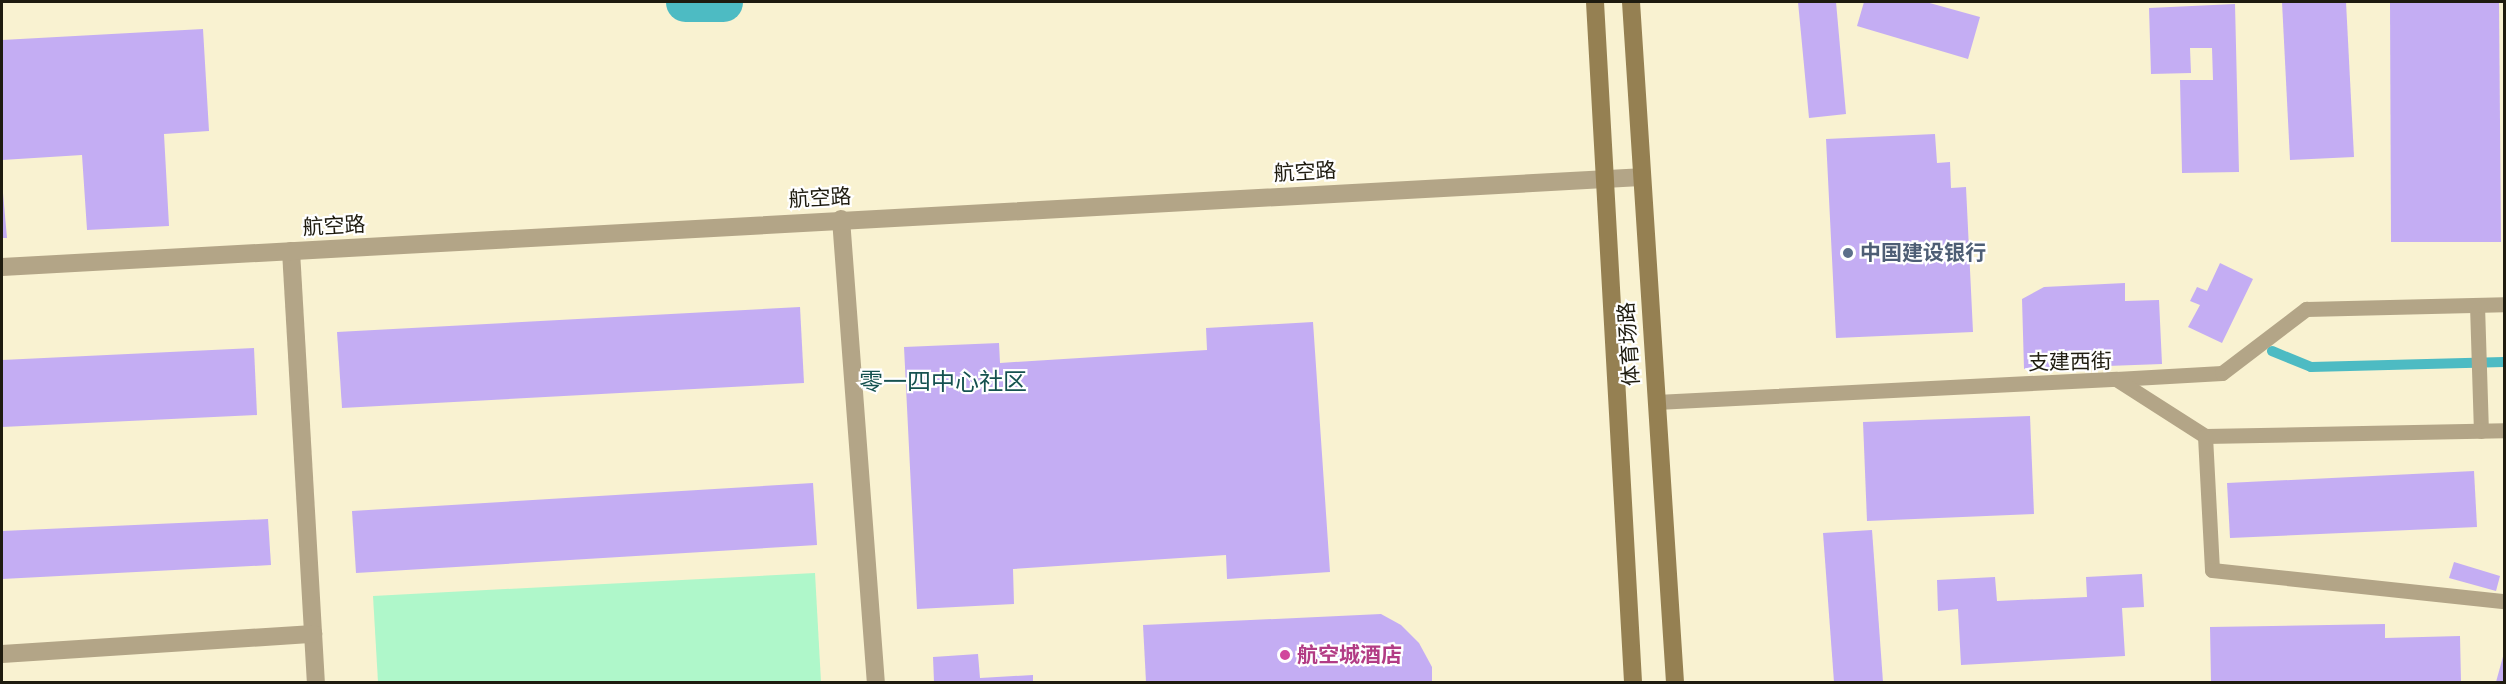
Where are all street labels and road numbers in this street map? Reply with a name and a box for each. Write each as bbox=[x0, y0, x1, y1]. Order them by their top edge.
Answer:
street label: 航空路 bbox=[1273, 158, 1337, 186]
street label: 航空路 bbox=[788, 184, 852, 212]
street label: 航空路 bbox=[302, 212, 366, 240]
street label: 体育场路 bbox=[1614, 301, 1644, 387]
street label: 支建西街 bbox=[2028, 349, 2112, 375]

